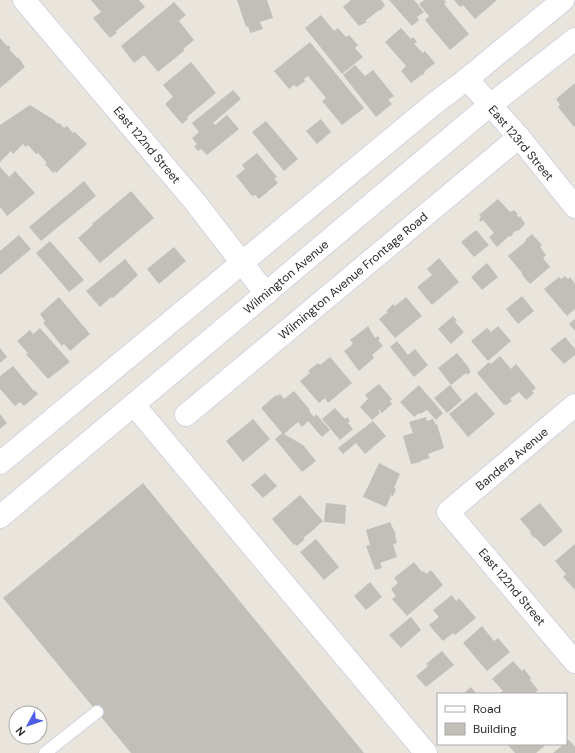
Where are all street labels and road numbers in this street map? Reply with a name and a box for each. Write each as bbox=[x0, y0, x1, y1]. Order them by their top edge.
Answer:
street label: East 123rd Street bbox=[485, 102, 557, 184]
street label: East 122nd Street bbox=[110, 103, 184, 187]
street label: Wilmington Avenue Frontage Road bbox=[275, 209, 431, 343]
street label: Wilmington Avenue bbox=[240, 237, 332, 317]
street label: Bandera Avenue bbox=[472, 424, 552, 494]
street label: East 122nd Street bbox=[475, 545, 549, 629]

